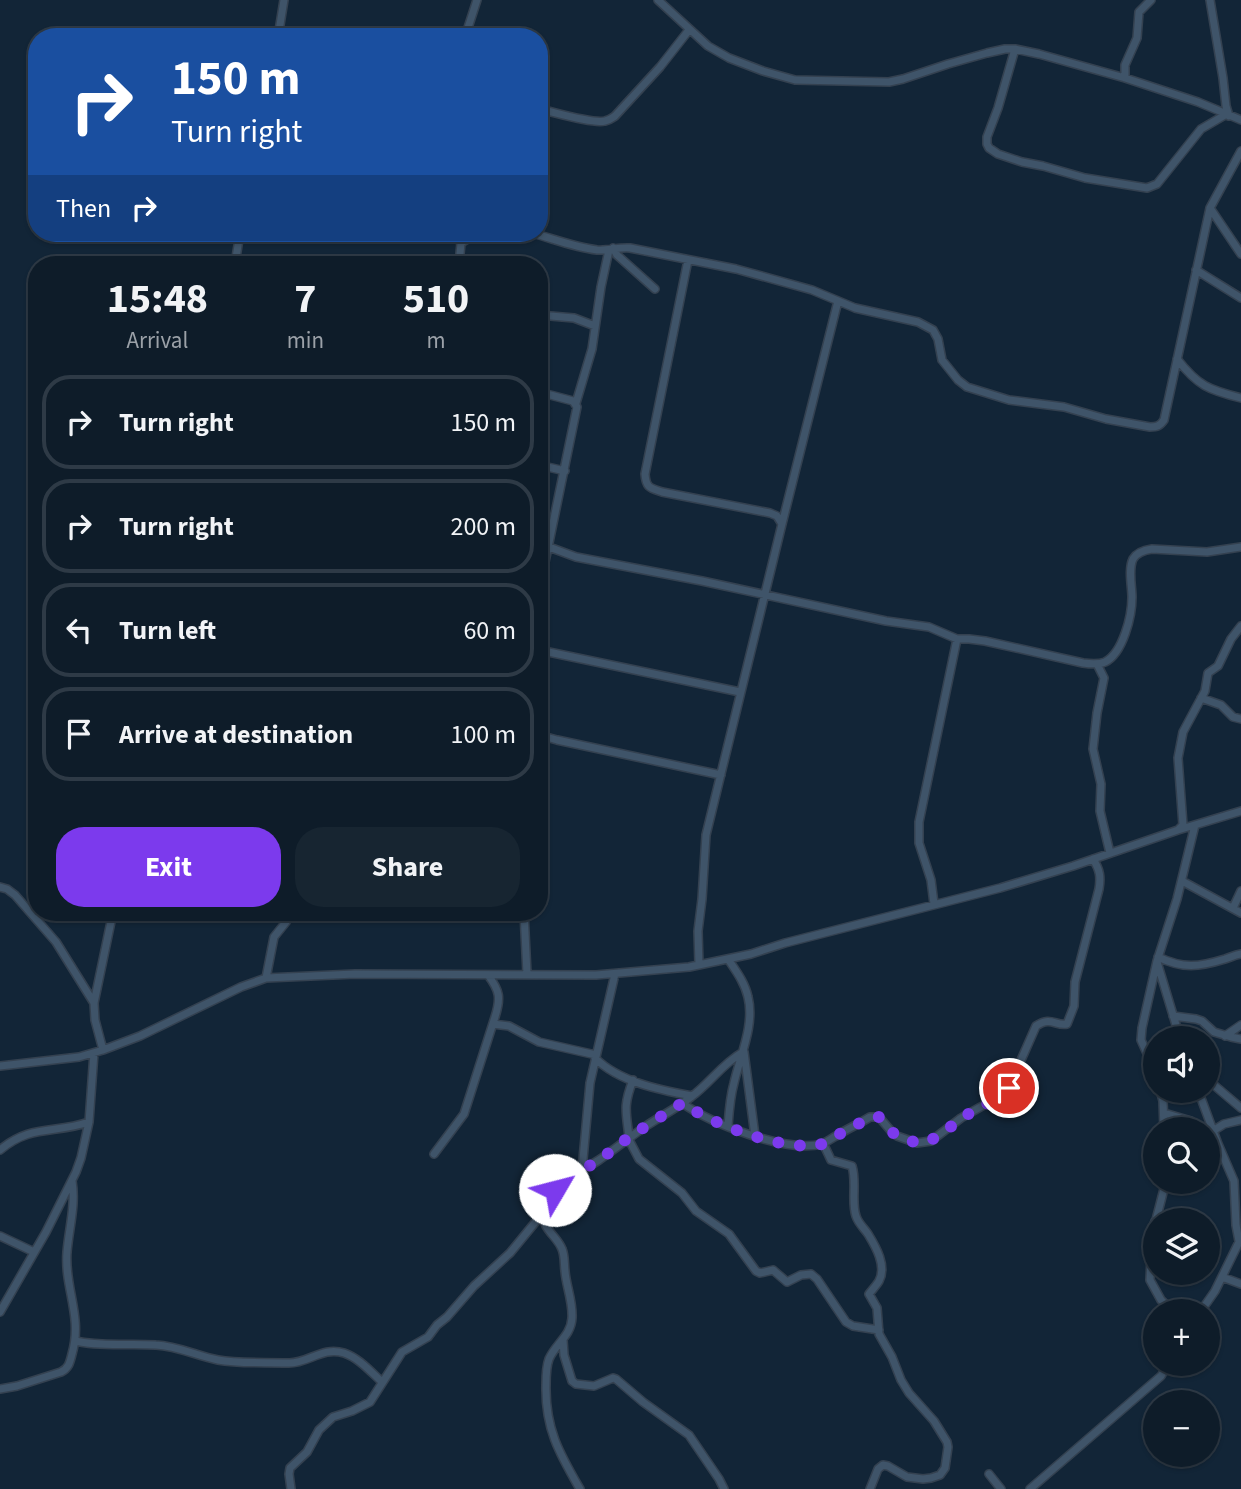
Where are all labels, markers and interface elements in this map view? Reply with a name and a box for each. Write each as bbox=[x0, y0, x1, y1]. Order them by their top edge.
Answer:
text: 150 m bbox=[171, 44, 300, 114]
icon: right bbox=[56, 56, 147, 147]
text: Turn right bbox=[171, 109, 302, 155]
icon: right bbox=[125, 189, 163, 227]
text: Then bbox=[56, 190, 111, 227]
text: 15:48 bbox=[107, 269, 208, 329]
text: 7 bbox=[294, 269, 316, 329]
text: 510 bbox=[403, 269, 469, 329]
text: Arrival bbox=[126, 324, 188, 357]
text: min bbox=[287, 324, 324, 357]
text: m bbox=[426, 324, 446, 357]
icon: right bbox=[60, 403, 98, 441]
text: Turn right bbox=[119, 404, 234, 441]
text: 150 m bbox=[450, 404, 516, 441]
icon: right bbox=[60, 507, 98, 545]
text: Turn right bbox=[119, 508, 234, 545]
text: 200 m bbox=[450, 508, 516, 545]
icon: left bbox=[60, 611, 98, 649]
text: Turn left bbox=[119, 612, 216, 649]
text: 60 m bbox=[463, 612, 516, 649]
icon: arrive bbox=[60, 715, 98, 753]
text: Arrive at destination bbox=[119, 716, 353, 753]
text: 100 m bbox=[450, 716, 516, 753]
button: Exit bbox=[56, 827, 281, 907]
button: Share bbox=[295, 827, 520, 907]
map controls bbox=[1143, 1026, 1220, 1467]
button: sound bbox=[1143, 1026, 1220, 1103]
pin bbox=[979, 1058, 1039, 1118]
icon: arrive bbox=[990, 1069, 1028, 1107]
button: search bbox=[1143, 1117, 1220, 1194]
position arrow bbox=[518, 1153, 592, 1227]
button: layers bbox=[1143, 1208, 1220, 1285]
button: + bbox=[1143, 1299, 1220, 1376]
button: − bbox=[1143, 1390, 1220, 1467]

